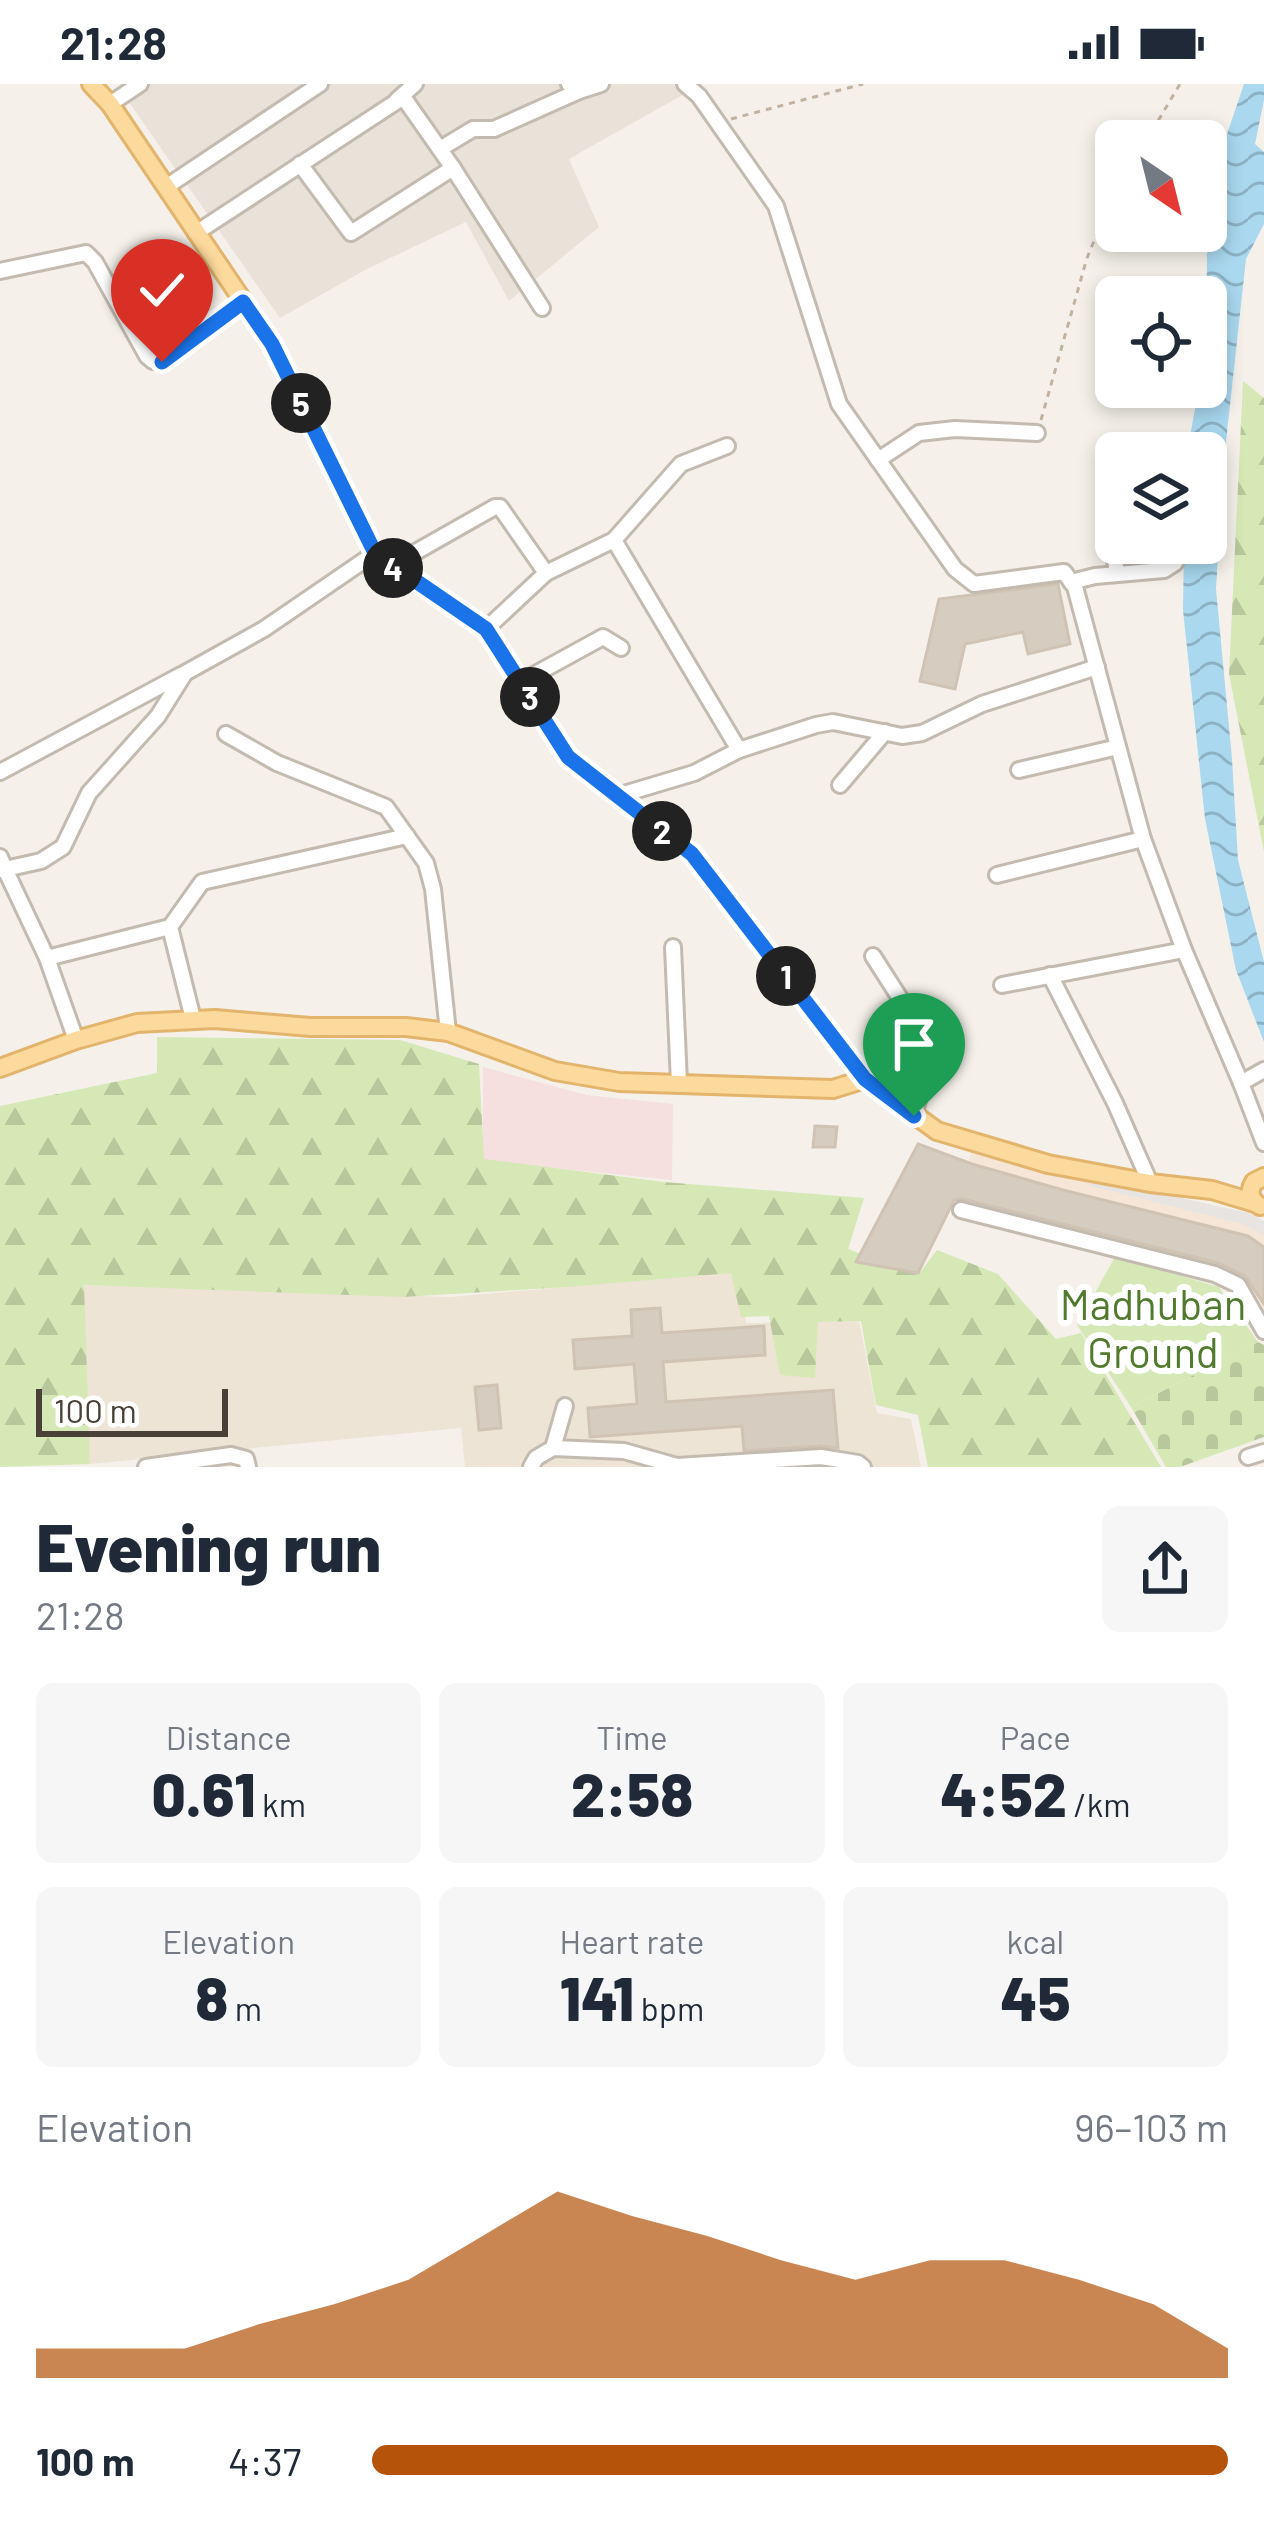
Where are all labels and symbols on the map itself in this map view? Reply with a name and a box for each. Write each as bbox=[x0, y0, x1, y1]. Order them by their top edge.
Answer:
north arrow bbox=[1095, 120, 1227, 252]
pin bbox=[111, 239, 213, 362]
pin: 5 bbox=[271, 373, 331, 433]
pin: 4 bbox=[363, 538, 423, 598]
pin: 3 bbox=[500, 667, 560, 727]
pin: 2 bbox=[632, 801, 692, 861]
pin: 1 bbox=[756, 946, 816, 1006]
pin bbox=[863, 993, 965, 1116]
park label: Madhuban Ground bbox=[1060, 1278, 1246, 1376]
scale bar bbox=[36, 1383, 228, 1436]

